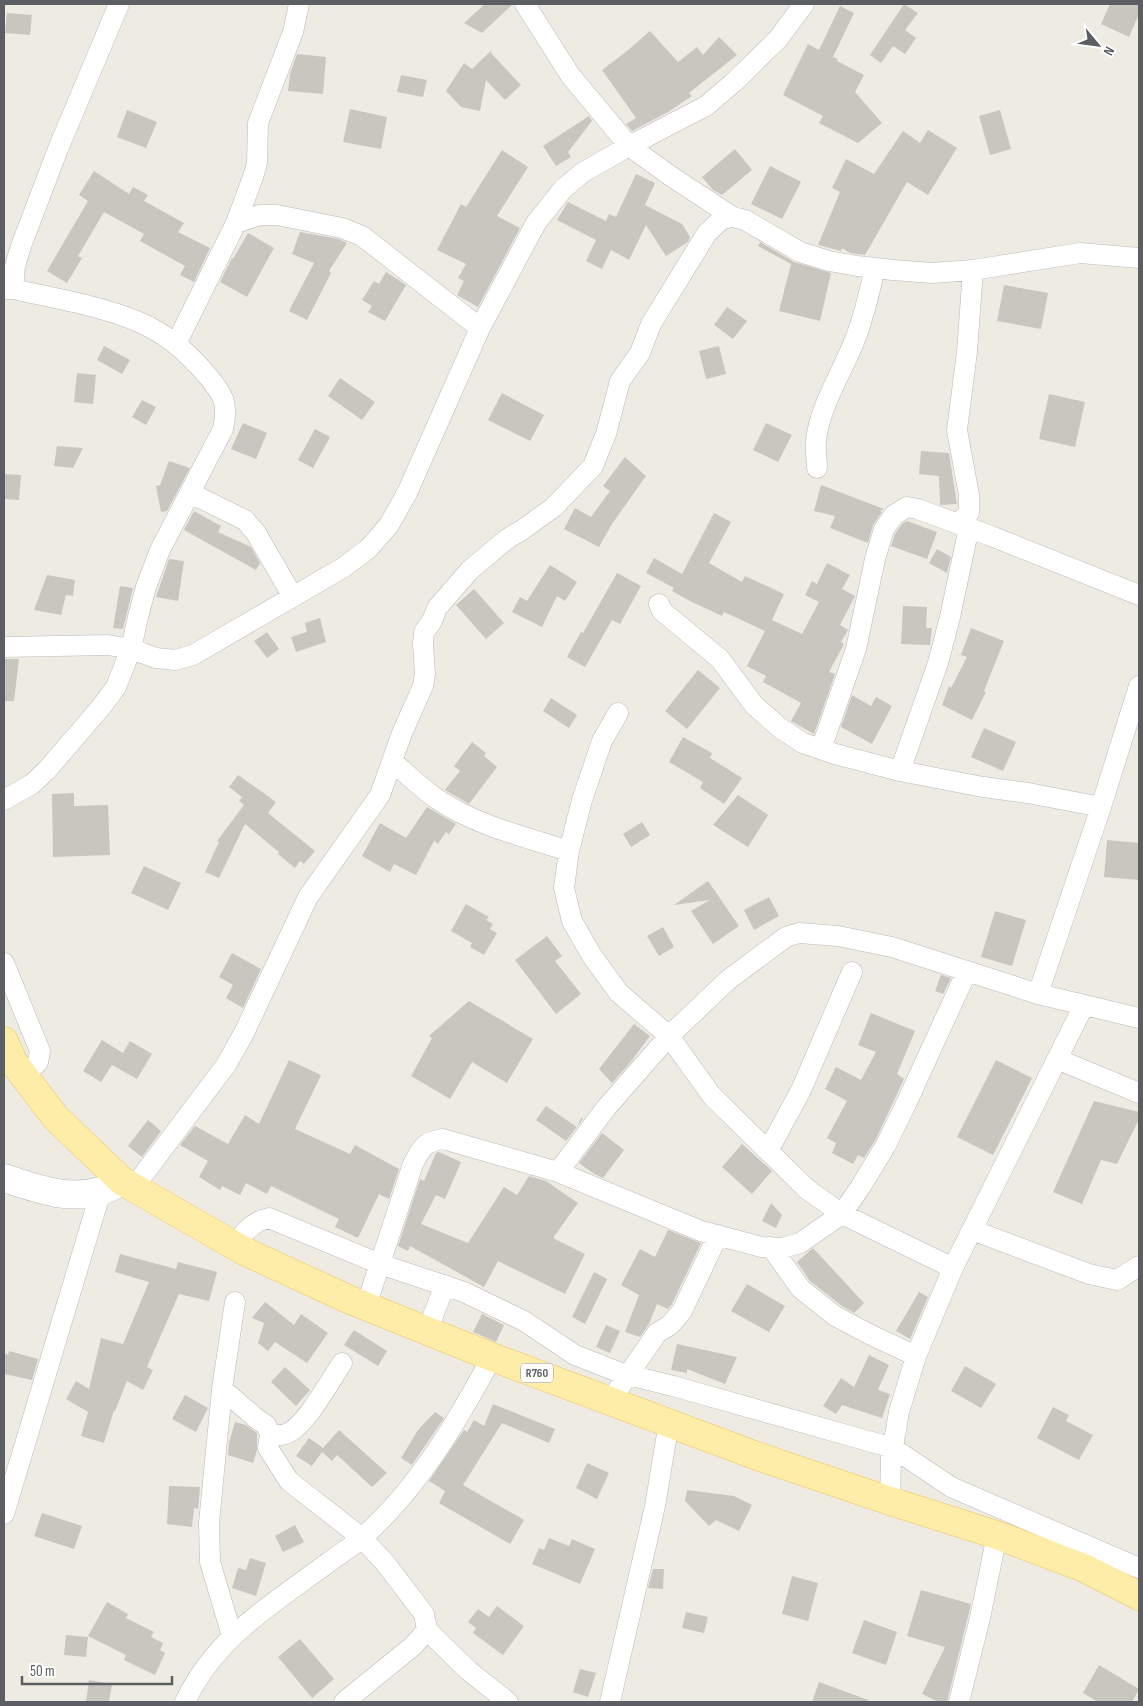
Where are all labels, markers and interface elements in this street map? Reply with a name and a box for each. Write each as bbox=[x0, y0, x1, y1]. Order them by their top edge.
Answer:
north arrow bbox=[1073, 20, 1123, 70]
text: N bbox=[1100, 44, 1118, 58]
road number: R760 bbox=[521, 1364, 553, 1382]
scale bar bbox=[22, 1654, 172, 1686]
text: 50 m bbox=[30, 1662, 55, 1681]

